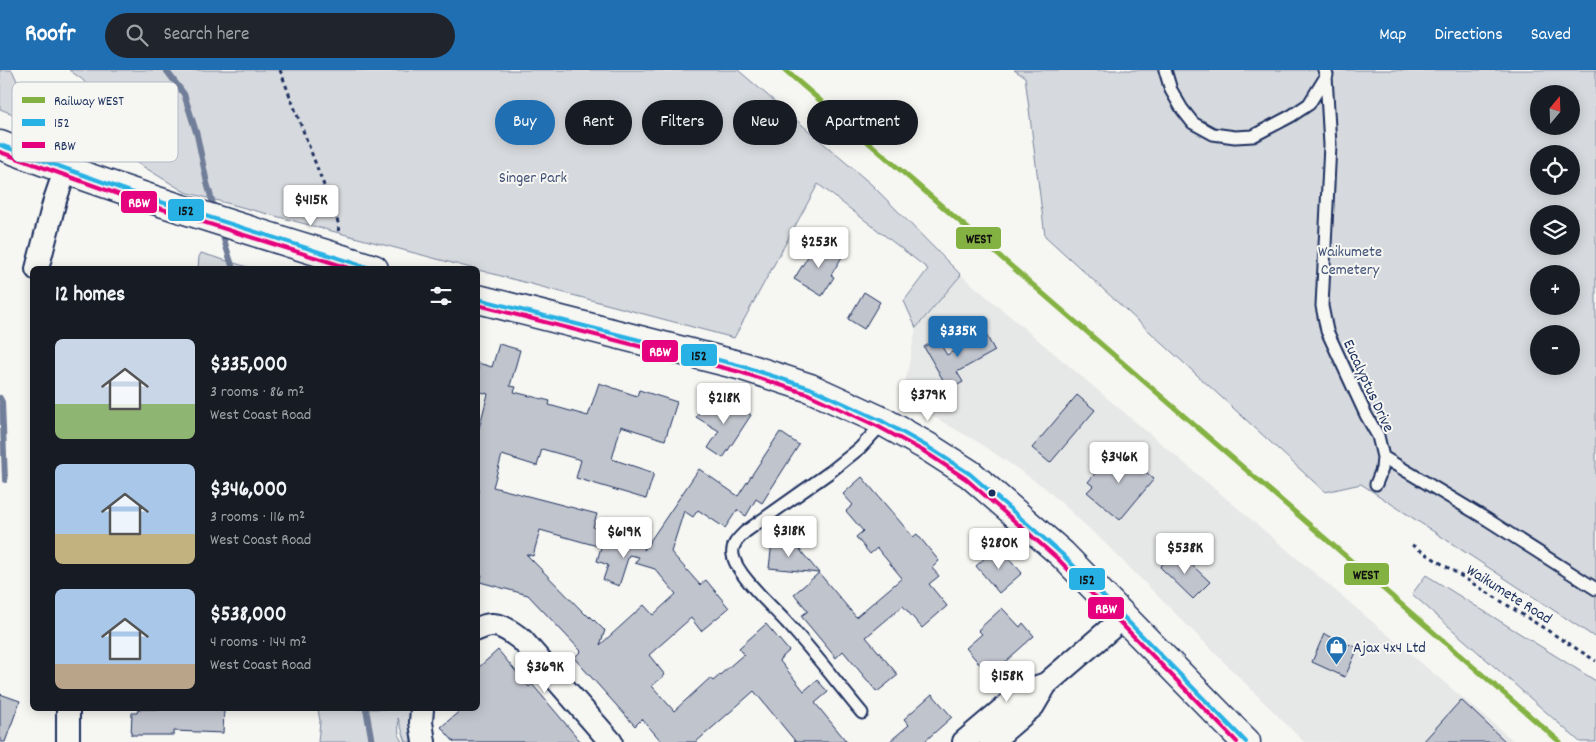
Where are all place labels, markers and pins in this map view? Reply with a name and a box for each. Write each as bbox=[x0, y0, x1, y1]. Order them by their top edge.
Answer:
pin: $415K bbox=[276, 184, 346, 227]
pin: $253K bbox=[784, 226, 854, 269]
pin: $335K bbox=[923, 316, 993, 358]
pin: $379K bbox=[893, 380, 963, 422]
pin: $218K bbox=[689, 382, 759, 425]
pin: $346K bbox=[1084, 442, 1154, 484]
unlabelled marker bbox=[987, 488, 997, 498]
pin: $619K bbox=[589, 516, 659, 559]
pin: $318K bbox=[754, 516, 824, 558]
pin: $280K bbox=[964, 528, 1034, 570]
pin: $538K bbox=[1150, 532, 1220, 575]
shop icon: Ajax 4x4 Ltd bbox=[1325, 634, 1349, 665]
place label: Ajax 4x4 Ltd bbox=[1353, 637, 1426, 660]
pin: $369K bbox=[510, 652, 580, 694]
pin: $158K bbox=[972, 660, 1042, 703]

